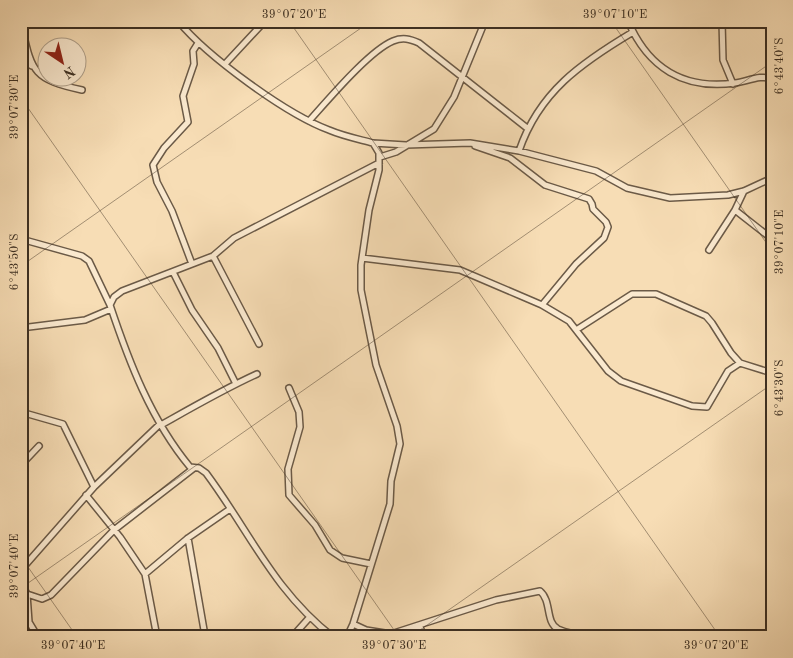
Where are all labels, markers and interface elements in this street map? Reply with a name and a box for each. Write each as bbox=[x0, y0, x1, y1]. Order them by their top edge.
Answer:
text: 39°07'20"E bbox=[262, 9, 326, 21]
text: 39°07'10"E bbox=[583, 9, 647, 21]
north arrow bbox=[38, 38, 88, 88]
text: 6°43'40"S bbox=[774, 38, 786, 94]
text: N bbox=[60, 63, 77, 81]
text: 39°07'30"E bbox=[9, 75, 21, 139]
text: 39°07'10"E bbox=[774, 210, 786, 274]
text: 6°43'50"S bbox=[8, 234, 21, 290]
text: 6°43'30"S bbox=[774, 360, 786, 416]
text: 39°07'40"E bbox=[9, 534, 21, 598]
text: 39°07'40"E bbox=[41, 640, 105, 652]
text: 39°07'30"E bbox=[362, 640, 426, 652]
text: 39°07'20"E bbox=[684, 640, 748, 652]

